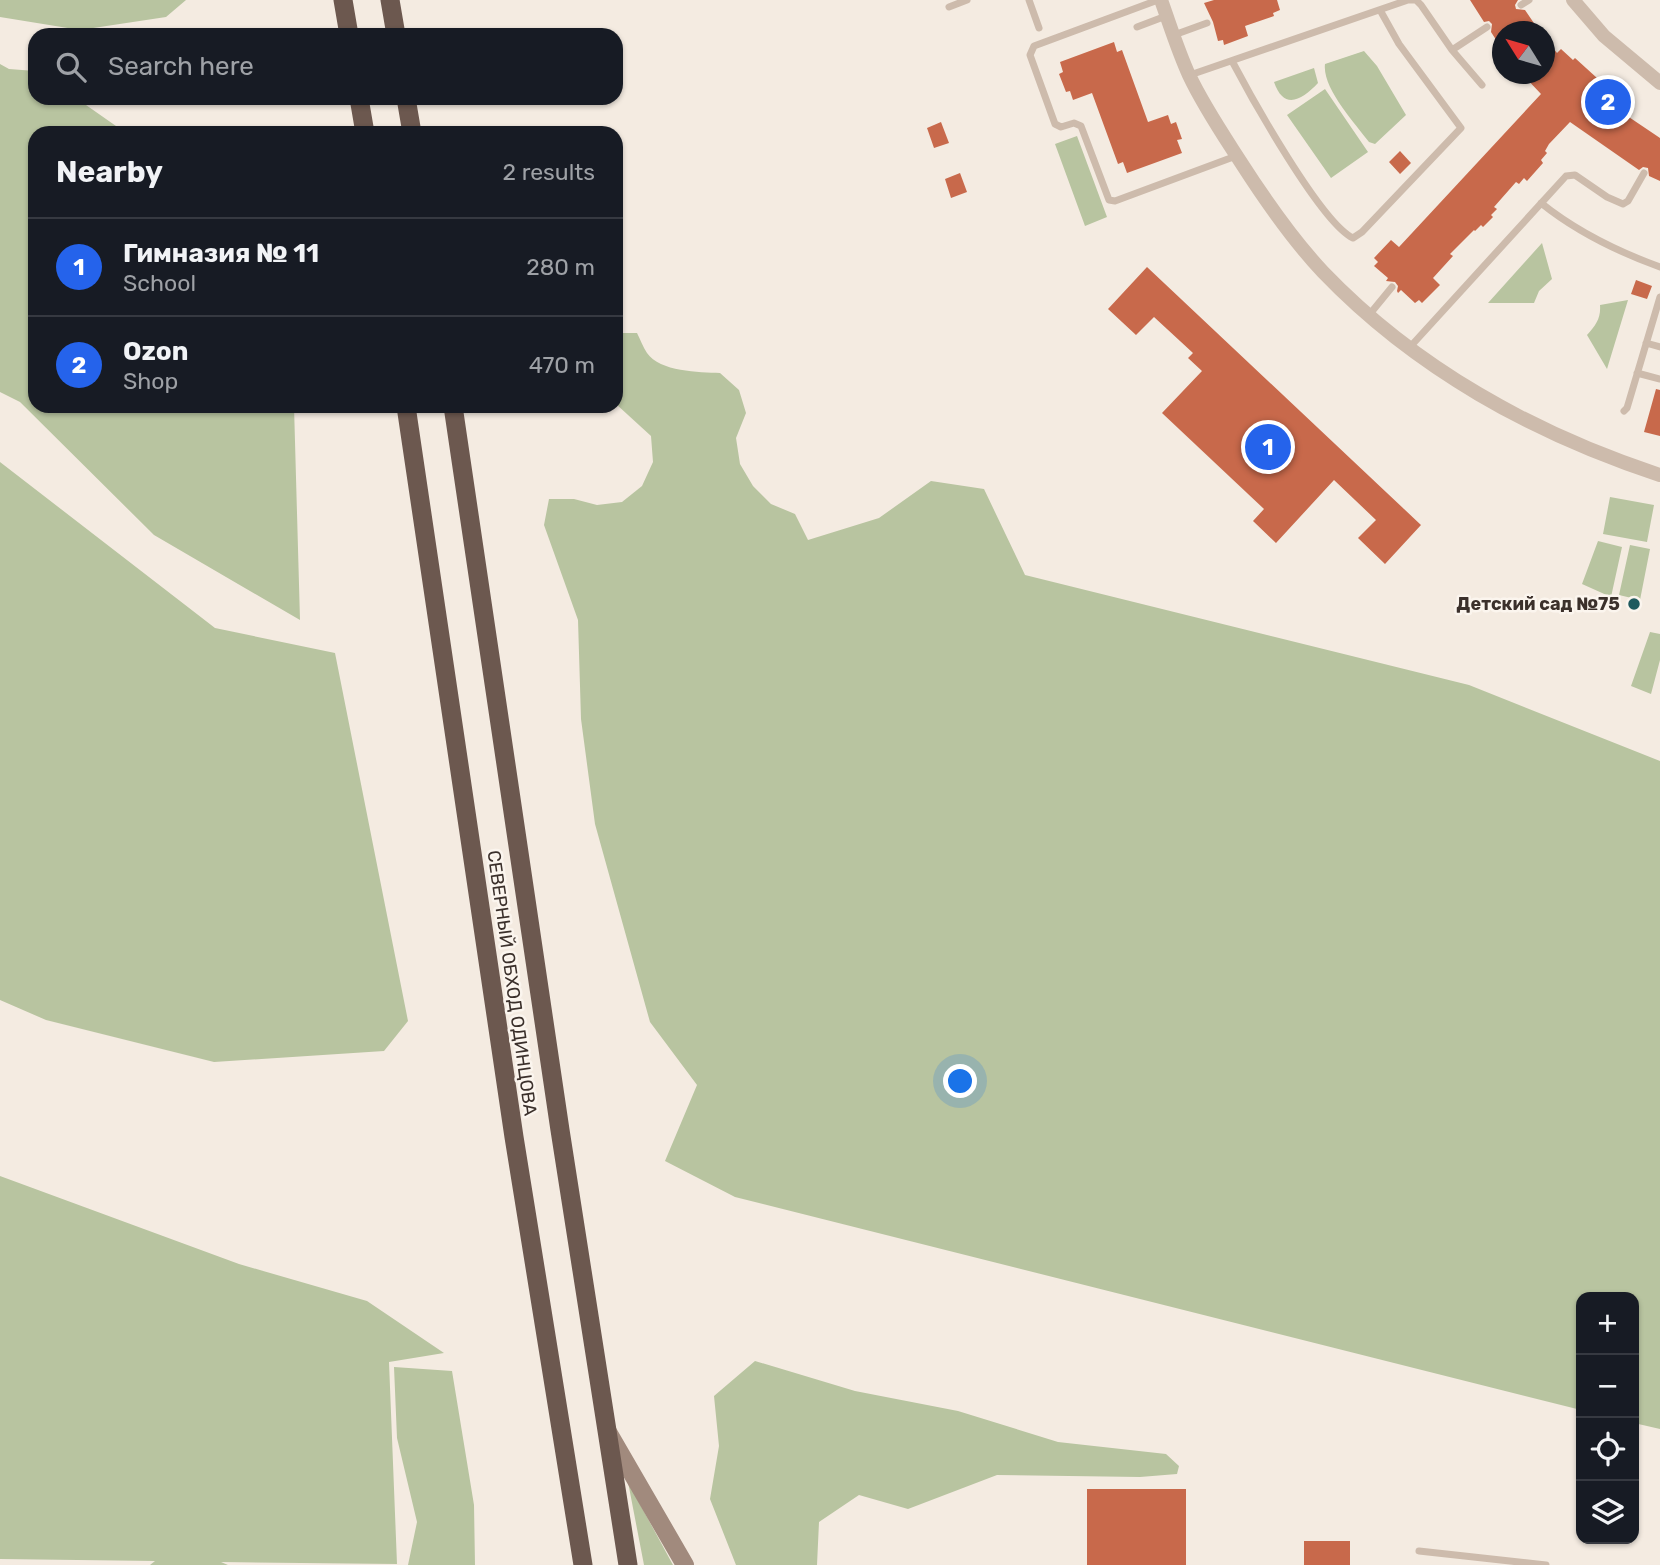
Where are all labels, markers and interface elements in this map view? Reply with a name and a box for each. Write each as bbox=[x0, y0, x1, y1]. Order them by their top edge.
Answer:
north arrow bbox=[1492, 21, 1555, 84]
search box bbox=[28, 28, 623, 105]
icon: search bbox=[52, 48, 90, 86]
text: Search here bbox=[108, 51, 254, 82]
pin: 2 bbox=[1585, 76, 1631, 128]
text: Nearby bbox=[56, 154, 163, 190]
text: 2 results bbox=[503, 158, 595, 186]
text: Гимназия № 11 bbox=[123, 238, 319, 269]
text: 1 bbox=[73, 253, 85, 281]
text: 280 m bbox=[526, 253, 595, 281]
text: School bbox=[123, 269, 196, 297]
text: Ozon bbox=[123, 336, 188, 367]
text: 2 bbox=[72, 351, 86, 379]
text: 470 m bbox=[529, 351, 595, 379]
text: Shop bbox=[123, 367, 178, 395]
pin: 1 bbox=[1245, 421, 1291, 473]
place label: Детский сад №75 bbox=[1456, 593, 1620, 615]
marker: Детский сад №75 bbox=[1626, 596, 1642, 612]
street label: СЕВЕРНЫЙ ОБХОД ОДИНЦОВА bbox=[482, 849, 542, 1117]
your location bbox=[943, 1064, 977, 1098]
map controls bbox=[1576, 1292, 1639, 1544]
button: + bbox=[1576, 1292, 1639, 1355]
button: − bbox=[1576, 1355, 1639, 1418]
button: locate bbox=[1576, 1418, 1639, 1481]
button: layers bbox=[1576, 1481, 1639, 1544]

